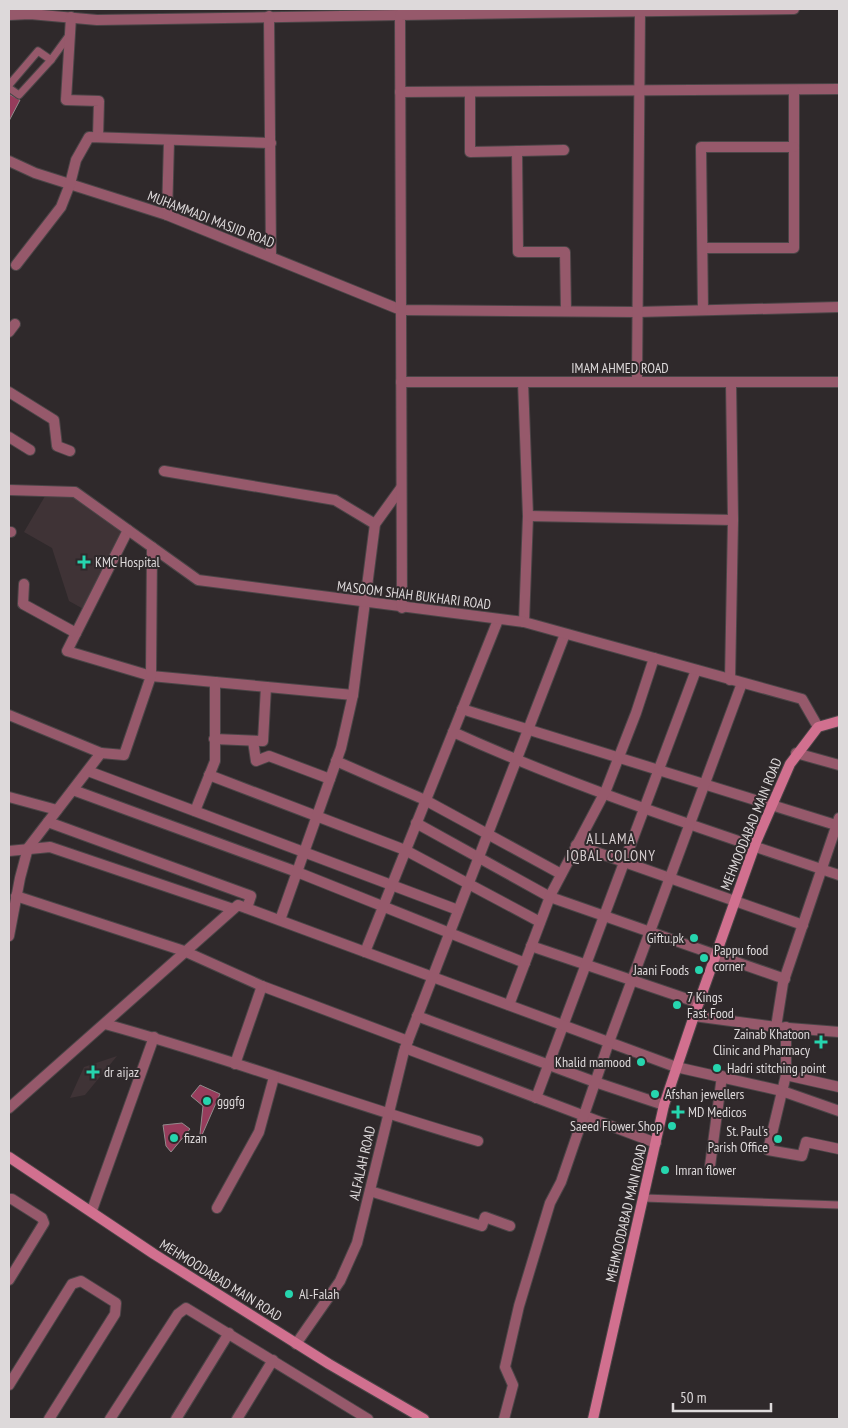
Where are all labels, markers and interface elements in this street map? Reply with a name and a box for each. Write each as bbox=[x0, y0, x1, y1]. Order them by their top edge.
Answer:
street label: MUHAMMADI MASJID ROAD bbox=[145, 186, 277, 252]
street label: IMAM AHMED ROAD bbox=[571, 359, 669, 377]
place label: KMC Hospital bbox=[95, 553, 161, 571]
marker: KMC Hospital bbox=[77, 555, 91, 569]
street label: MASOOM SHAH BUKHARI ROAD bbox=[336, 577, 492, 613]
street label: MEHMOODABAD MAIN ROAD bbox=[716, 755, 786, 893]
district label: ALLAMA IQBAL COLONY bbox=[566, 829, 656, 865]
place label: Giftu.pk bbox=[647, 929, 685, 947]
marker: Giftu.pk bbox=[688, 932, 700, 944]
place label: Pappu food corner bbox=[714, 941, 768, 975]
marker: Pappu food corner bbox=[698, 952, 710, 964]
place label: Jaani Foods bbox=[633, 961, 689, 979]
marker: Jaani Foods bbox=[693, 964, 705, 976]
place label: 7 Kings Fast Food bbox=[687, 988, 734, 1022]
marker: 7 Kings Fast Food bbox=[671, 999, 683, 1011]
place label: Zainab Khatoon Clinic and Pharmacy bbox=[713, 1025, 811, 1059]
marker: Zainab Khatoon Clinic and Pharmacy bbox=[814, 1035, 828, 1049]
place label: Khalid mamood bbox=[555, 1053, 631, 1071]
marker: Khalid mamood bbox=[635, 1056, 647, 1068]
place label: Hadri stitching point bbox=[727, 1059, 826, 1077]
marker: Hadri stitching point bbox=[711, 1062, 723, 1074]
place label: dr aijaz bbox=[104, 1063, 139, 1081]
marker: dr aijaz bbox=[86, 1065, 100, 1079]
place label: Afshan jewellers bbox=[665, 1085, 745, 1103]
marker: Afshan jewellers bbox=[649, 1088, 661, 1100]
place label: gggfg bbox=[217, 1092, 245, 1110]
marker: gggfg bbox=[201, 1095, 213, 1107]
place label: MD Medicos bbox=[688, 1103, 747, 1121]
marker: MD Medicos bbox=[672, 1106, 684, 1118]
place label: Saeed Flower Shop bbox=[570, 1117, 662, 1135]
marker: Saeed Flower Shop bbox=[666, 1120, 678, 1132]
place label: St. Paul's Parish Office bbox=[708, 1122, 768, 1156]
street label: ALFALAH ROAD bbox=[345, 1124, 379, 1202]
place label: fizan bbox=[184, 1129, 207, 1147]
marker: fizan bbox=[168, 1132, 180, 1144]
marker: St. Paul's Parish Office bbox=[772, 1133, 784, 1145]
street label: MEHMOODABAD MAIN ROAD bbox=[601, 1142, 651, 1284]
place label: Imran flower bbox=[675, 1161, 736, 1179]
marker: Imran flower bbox=[659, 1164, 671, 1176]
street label: MEHMOODABAD MAIN ROAD bbox=[156, 1235, 286, 1325]
place label: Al-Falah bbox=[299, 1285, 339, 1303]
marker: Al-Falah bbox=[283, 1288, 295, 1300]
scale bar bbox=[673, 1380, 770, 1412]
text: 50 m bbox=[680, 1388, 706, 1407]

